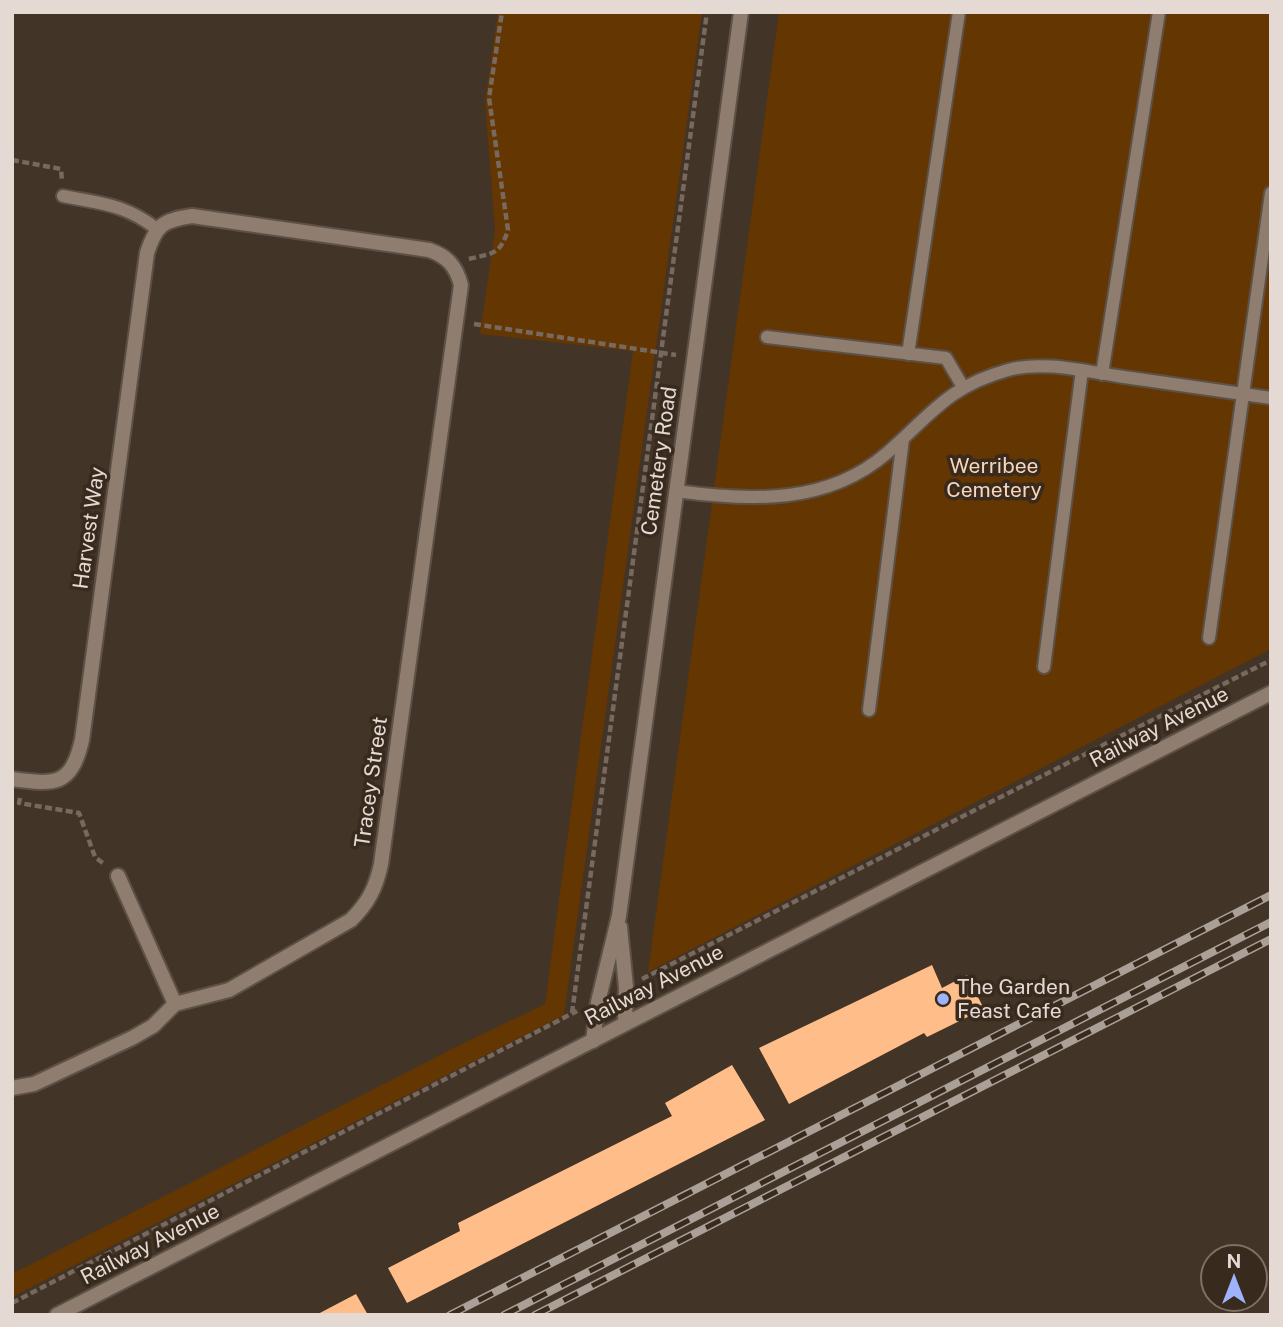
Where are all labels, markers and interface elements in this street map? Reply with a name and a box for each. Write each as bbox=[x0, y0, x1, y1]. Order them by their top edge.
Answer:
street label: Cemetery Road bbox=[636, 385, 681, 537]
park label: Werribee Cemetery bbox=[946, 453, 1042, 502]
street label: Harvest Way bbox=[68, 465, 109, 591]
street label: Railway Avenue bbox=[1085, 681, 1232, 772]
street label: Tracey Street bbox=[349, 715, 392, 849]
street label: Railway Avenue bbox=[580, 939, 727, 1030]
place label: The Garden Feast Cafe bbox=[957, 974, 1070, 1023]
marker: The Garden Feast Cafe bbox=[935, 991, 951, 1007]
street label: Railway Avenue bbox=[76, 1198, 223, 1289]
north arrow bbox=[1199, 1243, 1269, 1313]
text: N bbox=[1227, 1250, 1241, 1272]

